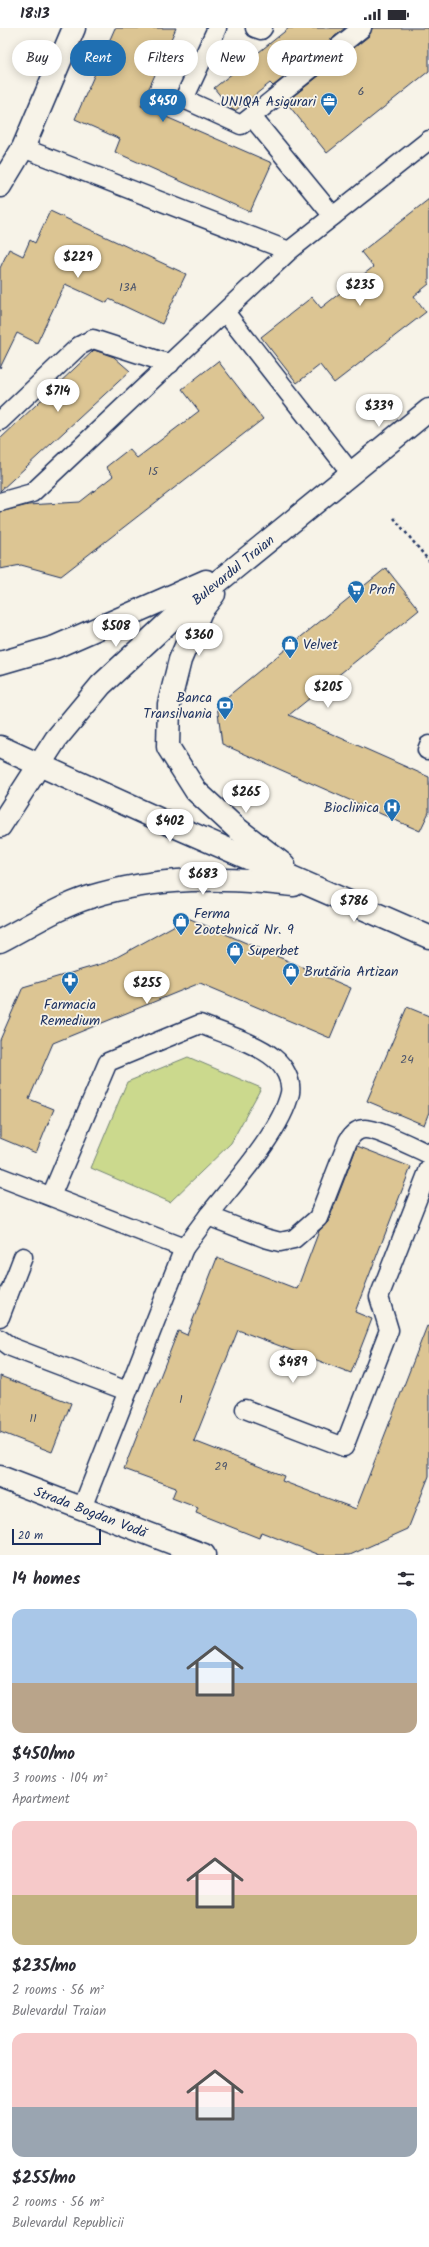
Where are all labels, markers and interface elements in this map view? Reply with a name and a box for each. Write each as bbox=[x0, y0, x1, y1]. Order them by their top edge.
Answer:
text: 18:13 bbox=[20, 2, 50, 26]
chip: Buy bbox=[12, 40, 62, 76]
chip: Rent bbox=[70, 40, 126, 76]
chip: Filters bbox=[134, 40, 198, 76]
chip: New bbox=[206, 40, 259, 76]
chip: Apartment bbox=[267, 40, 357, 76]
house number: 6 bbox=[358, 82, 364, 101]
pin: $450 bbox=[139, 89, 187, 123]
text: $450 bbox=[149, 91, 177, 112]
place label: UNIQA Asigurari bbox=[220, 91, 317, 113]
office icon: UNIQA Asigurari bbox=[319, 91, 339, 116]
pin: $229 bbox=[54, 245, 102, 279]
text: $229 bbox=[63, 247, 93, 268]
pin: $235 bbox=[336, 273, 384, 307]
text: $235 bbox=[346, 275, 374, 296]
house number: 13A bbox=[119, 278, 137, 297]
pin: $714 bbox=[34, 379, 82, 413]
text: $714 bbox=[46, 381, 70, 402]
pin: $339 bbox=[355, 394, 403, 428]
text: $339 bbox=[365, 396, 393, 417]
house number: 15 bbox=[148, 462, 160, 481]
street label: Bulevardul Traian bbox=[187, 530, 280, 611]
supermarket icon: Profi bbox=[346, 579, 366, 604]
place label: Profi bbox=[369, 579, 396, 601]
pin: $508 bbox=[92, 614, 140, 648]
text: $508 bbox=[102, 616, 130, 637]
pin: $360 bbox=[175, 623, 223, 657]
text: $360 bbox=[185, 625, 213, 646]
shop icon: Velvet bbox=[280, 634, 300, 659]
place label: Velvet bbox=[303, 634, 338, 656]
pin: $205 bbox=[304, 675, 352, 709]
text: $205 bbox=[314, 677, 342, 698]
place label: Banca Transilvania bbox=[143, 687, 212, 725]
bank icon: Banca Transilvania bbox=[215, 695, 235, 720]
pin: $265 bbox=[222, 780, 270, 814]
text: $265 bbox=[232, 782, 260, 803]
place label: Bioclinica bbox=[324, 797, 379, 819]
hospital icon: Bioclinica bbox=[382, 797, 402, 822]
pin: $402 bbox=[146, 809, 194, 843]
text: $402 bbox=[155, 811, 185, 832]
pin: $683 bbox=[179, 862, 227, 896]
text: $683 bbox=[188, 864, 218, 885]
pin: $786 bbox=[330, 889, 378, 923]
text: $786 bbox=[340, 891, 368, 912]
place label: Ferma Zootehnică Nr. 9 bbox=[194, 903, 294, 941]
shop icon: Ferma Zootehnică Nr. 9 bbox=[171, 911, 191, 936]
shop icon: Superbet bbox=[225, 940, 245, 965]
place label: Superbet bbox=[248, 940, 299, 962]
shop icon: Brutăria Artizan bbox=[281, 961, 301, 986]
place label: Brutăria Artizan bbox=[304, 961, 399, 983]
pharmacy icon: Farmacia Remedium bbox=[60, 970, 80, 995]
pin: $255 bbox=[123, 971, 171, 1005]
text: $255 bbox=[133, 973, 161, 994]
place label: Farmacia Remedium bbox=[40, 994, 100, 1032]
house number: 24 bbox=[400, 1050, 414, 1069]
pin: $489 bbox=[269, 1350, 317, 1384]
text: $489 bbox=[278, 1352, 308, 1373]
house number: 1 bbox=[179, 1390, 183, 1409]
house number: 11 bbox=[29, 1409, 37, 1428]
house number: 29 bbox=[215, 1457, 228, 1476]
street label: Strada Bogdan Vodă bbox=[31, 1481, 151, 1545]
scale bar bbox=[12, 1527, 101, 1546]
text: 20 m bbox=[18, 1527, 43, 1545]
text: 14 homes bbox=[12, 1566, 80, 1593]
icon: filters bbox=[395, 1568, 417, 1590]
icon: home bbox=[179, 1635, 251, 1707]
text: $450/mo bbox=[12, 1741, 75, 1768]
text: 3 rooms · 104 m² bbox=[12, 1768, 107, 1789]
text: Apartment bbox=[12, 1789, 70, 1810]
icon: home bbox=[179, 1847, 251, 1919]
text: $235/mo bbox=[12, 1953, 76, 1980]
text: 2 rooms · 56 m² bbox=[12, 1980, 104, 2001]
text: Bulevardul Traian bbox=[12, 2001, 106, 2022]
icon: home bbox=[179, 2059, 251, 2131]
text: $255/mo bbox=[12, 2165, 76, 2192]
text: 2 rooms · 56 m² bbox=[12, 2192, 104, 2213]
text: Bulevardul Republicii bbox=[12, 2213, 124, 2234]

